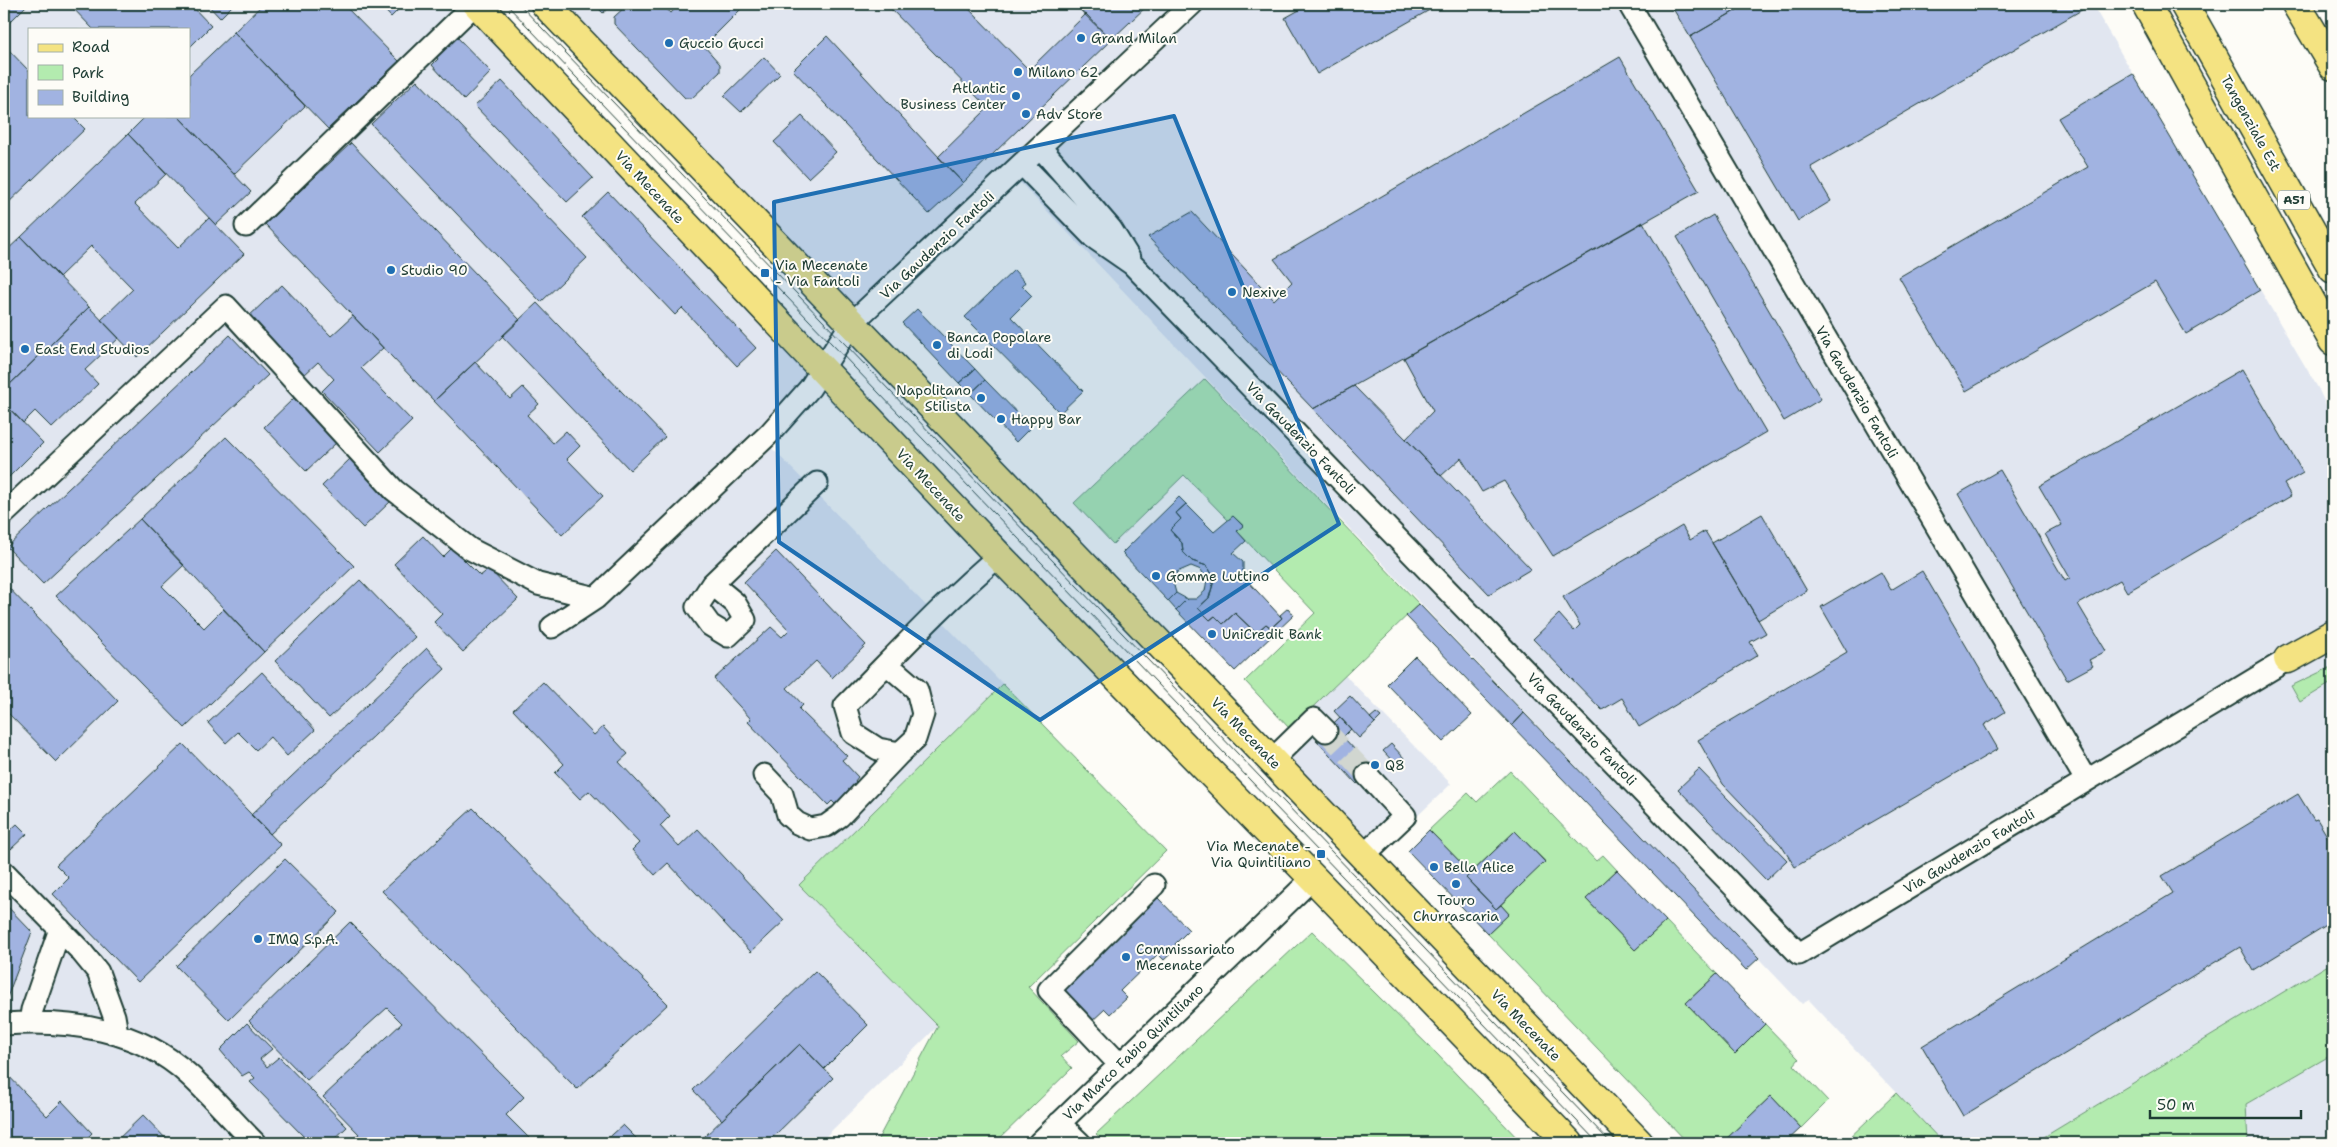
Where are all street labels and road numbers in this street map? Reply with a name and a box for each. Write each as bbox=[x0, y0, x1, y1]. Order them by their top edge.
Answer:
street label: Tangenziale Est bbox=[2217, 72, 2285, 174]
street label: Via Mecenate bbox=[612, 147, 688, 227]
street label: Via Gaudenzio Fantoli bbox=[876, 187, 998, 303]
road number: A51 bbox=[2278, 190, 2310, 210]
street label: Via Gaudenzio Fantoli bbox=[1812, 322, 1902, 462]
street label: Via Gaudenzio Fantoli bbox=[1242, 378, 1360, 498]
street label: Via Mecenate bbox=[893, 445, 969, 525]
street label: Via Gaudenzio Fantoli bbox=[1523, 669, 1641, 789]
street label: Via Mecenate bbox=[1207, 693, 1285, 773]
street label: Via Gaudenzio Fantoli bbox=[1900, 805, 2038, 897]
street label: Via Marco Fabio Quintiliano bbox=[1059, 980, 1207, 1124]
street label: Via Mecenate bbox=[1487, 985, 1565, 1065]

